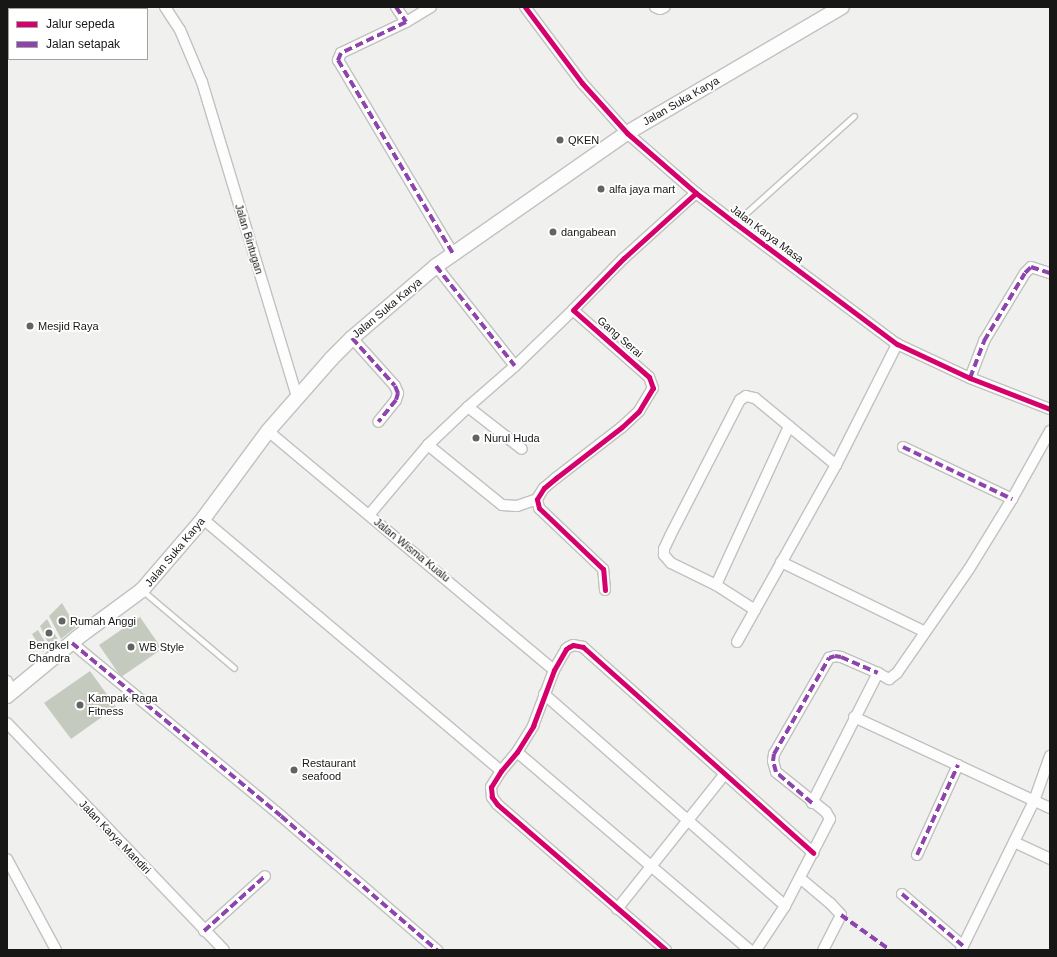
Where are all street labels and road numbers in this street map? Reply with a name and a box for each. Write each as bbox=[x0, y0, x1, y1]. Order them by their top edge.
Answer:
street label: Jalan Suka Karya bbox=[640, 74, 722, 128]
street label: Jalan Bintugan bbox=[232, 202, 266, 276]
street label: Jalan Karya Masa bbox=[728, 202, 806, 266]
street label: Jalan Suka Karya bbox=[350, 275, 424, 341]
street label: Gang Serai bbox=[595, 314, 645, 360]
street label: Jalan Suka Karya bbox=[142, 515, 208, 589]
street label: Jalan Wisma Kualu bbox=[371, 515, 453, 585]
street label: Jalan Karya Mandiri bbox=[76, 797, 154, 877]

